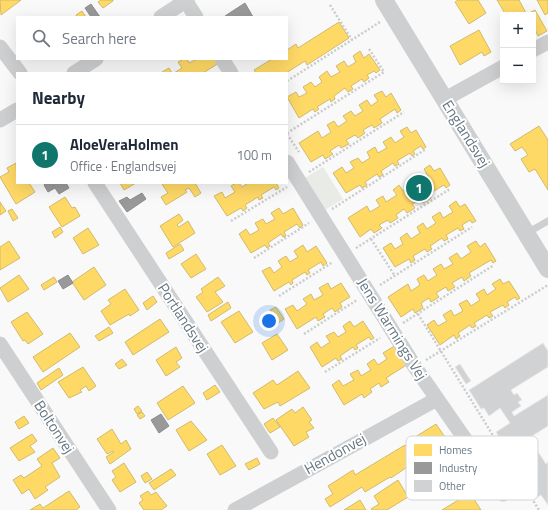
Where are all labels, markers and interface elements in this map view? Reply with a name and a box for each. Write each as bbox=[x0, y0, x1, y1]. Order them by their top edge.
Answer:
map controls bbox=[500, 12, 536, 84]
button: + bbox=[500, 12, 536, 48]
search box bbox=[16, 16, 288, 60]
icon: search bbox=[30, 27, 52, 49]
text: Search here bbox=[62, 27, 136, 50]
button: − bbox=[500, 48, 536, 84]
text: Nearby bbox=[32, 85, 85, 111]
street label: Englandsvej bbox=[437, 95, 496, 172]
text: AloeVeraHolmen bbox=[70, 133, 178, 156]
text: 1 bbox=[41, 145, 49, 165]
text: 100 m bbox=[236, 145, 272, 165]
text: Office · Englandsvej bbox=[70, 156, 176, 176]
pin: 1 bbox=[406, 173, 432, 203]
street label: Jens Warmings Vej bbox=[352, 273, 433, 384]
street label: Portlandsvej bbox=[152, 278, 215, 357]
your location bbox=[259, 311, 279, 331]
street label: Boltonvej bbox=[29, 395, 80, 458]
street label: Hendonvej bbox=[300, 427, 370, 480]
legend bbox=[406, 436, 538, 500]
text: Homes bbox=[439, 442, 472, 458]
text: Industry bbox=[439, 460, 478, 476]
text: Other bbox=[439, 478, 466, 494]

